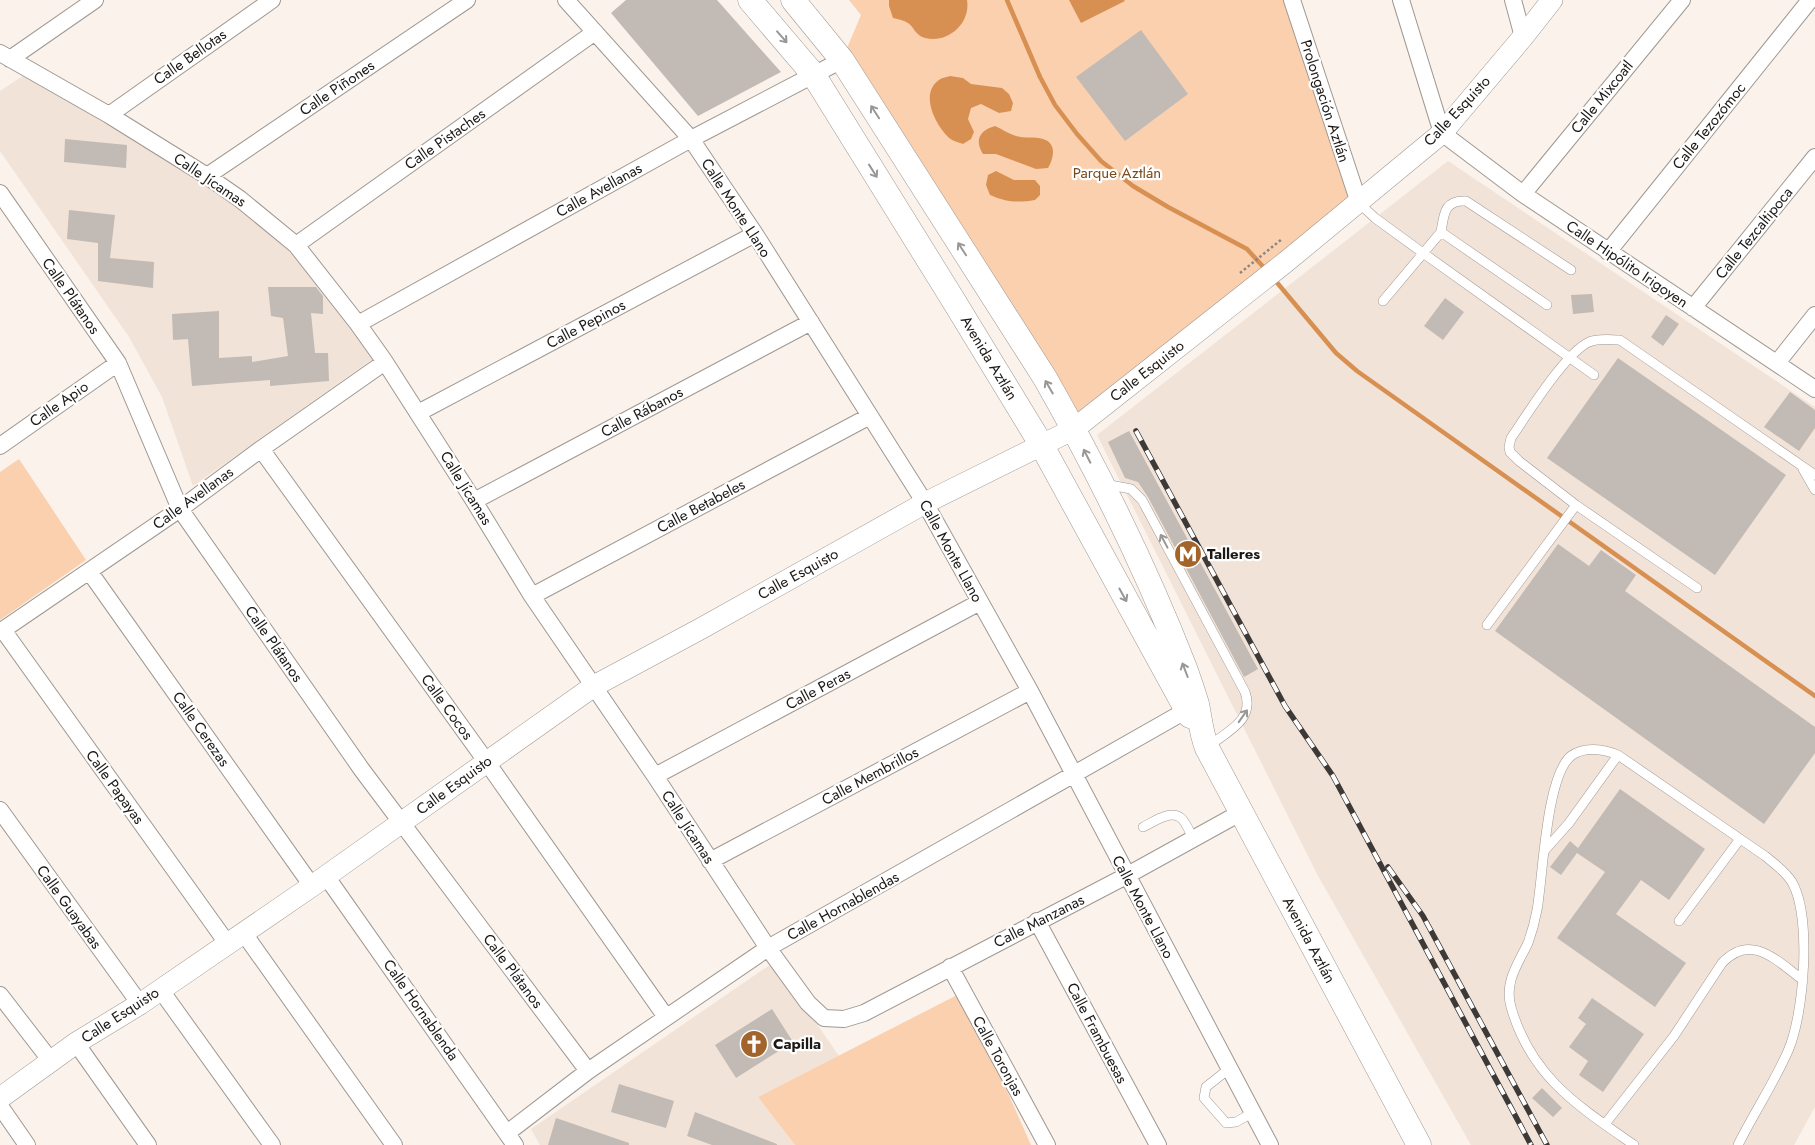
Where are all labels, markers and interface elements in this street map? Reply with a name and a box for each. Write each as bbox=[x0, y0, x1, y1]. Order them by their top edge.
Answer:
street label: Calle Bellotas bbox=[149, 24, 231, 90]
one-way arrow bbox=[776, 30, 788, 43]
street label: Prolongación Aztlán bbox=[1295, 37, 1355, 165]
street label: Calle Piñones bbox=[295, 55, 379, 121]
street label: Calle Mixcoatl bbox=[1566, 56, 1638, 138]
street label: Calle Esquisto bbox=[1419, 71, 1495, 151]
street label: Calle Tezozómoc bbox=[1667, 78, 1751, 174]
street label: Calle Pistaches bbox=[400, 103, 490, 175]
one-way arrow bbox=[870, 106, 880, 120]
street label: Calle Jícamas bbox=[169, 148, 251, 212]
street label: Calle Monte Llano bbox=[696, 154, 776, 262]
street label: Calle Avellanas bbox=[552, 157, 646, 223]
park label: Parque Aztlán bbox=[1073, 162, 1161, 184]
one-way arrow bbox=[868, 163, 878, 177]
street label: Calle Tezcaltipoca bbox=[1710, 182, 1798, 284]
street label: Calle Hipólito Irigoyen bbox=[1562, 215, 1692, 313]
one-way arrow bbox=[957, 243, 967, 257]
street label: Calle Plátanos bbox=[37, 253, 105, 339]
street label: Calle Pepinos bbox=[543, 294, 629, 354]
street label: Avenida Aztlán bbox=[955, 312, 1023, 404]
street label: Calle Esquisto bbox=[1105, 335, 1189, 407]
street label: Calle Apio bbox=[25, 376, 93, 432]
one-way arrow bbox=[1044, 380, 1054, 394]
street label: Calle Rábanos bbox=[597, 381, 687, 443]
street label: Calle Jícamas bbox=[435, 447, 497, 529]
one-way arrow bbox=[1082, 449, 1092, 464]
street label: Calle Avellanas bbox=[148, 461, 238, 535]
street label: Calle Betabeles bbox=[653, 474, 749, 538]
street label: Calle Monte Llano bbox=[914, 496, 988, 606]
one-way arrow bbox=[1159, 534, 1168, 549]
metro station icon: Talleres bbox=[1173, 539, 1203, 569]
street label: Calle Esquisto bbox=[754, 543, 842, 605]
place label: Talleres bbox=[1207, 543, 1260, 565]
one-way arrow bbox=[1119, 587, 1129, 601]
street label: Calle Plátanos bbox=[240, 601, 308, 687]
street label: Calle Peras bbox=[782, 663, 854, 715]
one-way arrow bbox=[1180, 663, 1190, 678]
street label: Calle Cocos bbox=[416, 670, 478, 744]
street label: Calle Cerezas bbox=[167, 687, 235, 771]
one-way arrow bbox=[1238, 709, 1248, 723]
street label: Calle Membrillos bbox=[818, 741, 922, 811]
street label: Calle Papayas bbox=[80, 745, 150, 829]
street label: Calle Esquisto bbox=[412, 750, 496, 820]
street label: Calle Jícamas bbox=[656, 786, 720, 868]
street label: Calle Monte Llano bbox=[1106, 851, 1180, 963]
street label: Calle Guayabas bbox=[31, 861, 107, 953]
street label: Calle Hornablendas bbox=[783, 866, 903, 946]
street label: Calle Manzanas bbox=[990, 889, 1088, 953]
street label: Avenida Aztlán bbox=[1277, 893, 1341, 987]
street label: Calle Plátanos bbox=[478, 929, 548, 1013]
street label: Calle Hornablenda bbox=[378, 955, 464, 1065]
street label: Calle Frambuesas bbox=[1061, 979, 1133, 1087]
street label: Calle Esquisto bbox=[77, 982, 163, 1048]
street label: Calle Toronjas bbox=[967, 1012, 1029, 1100]
church icon: Capilla bbox=[739, 1029, 769, 1059]
place label: Capilla bbox=[773, 1033, 821, 1055]

